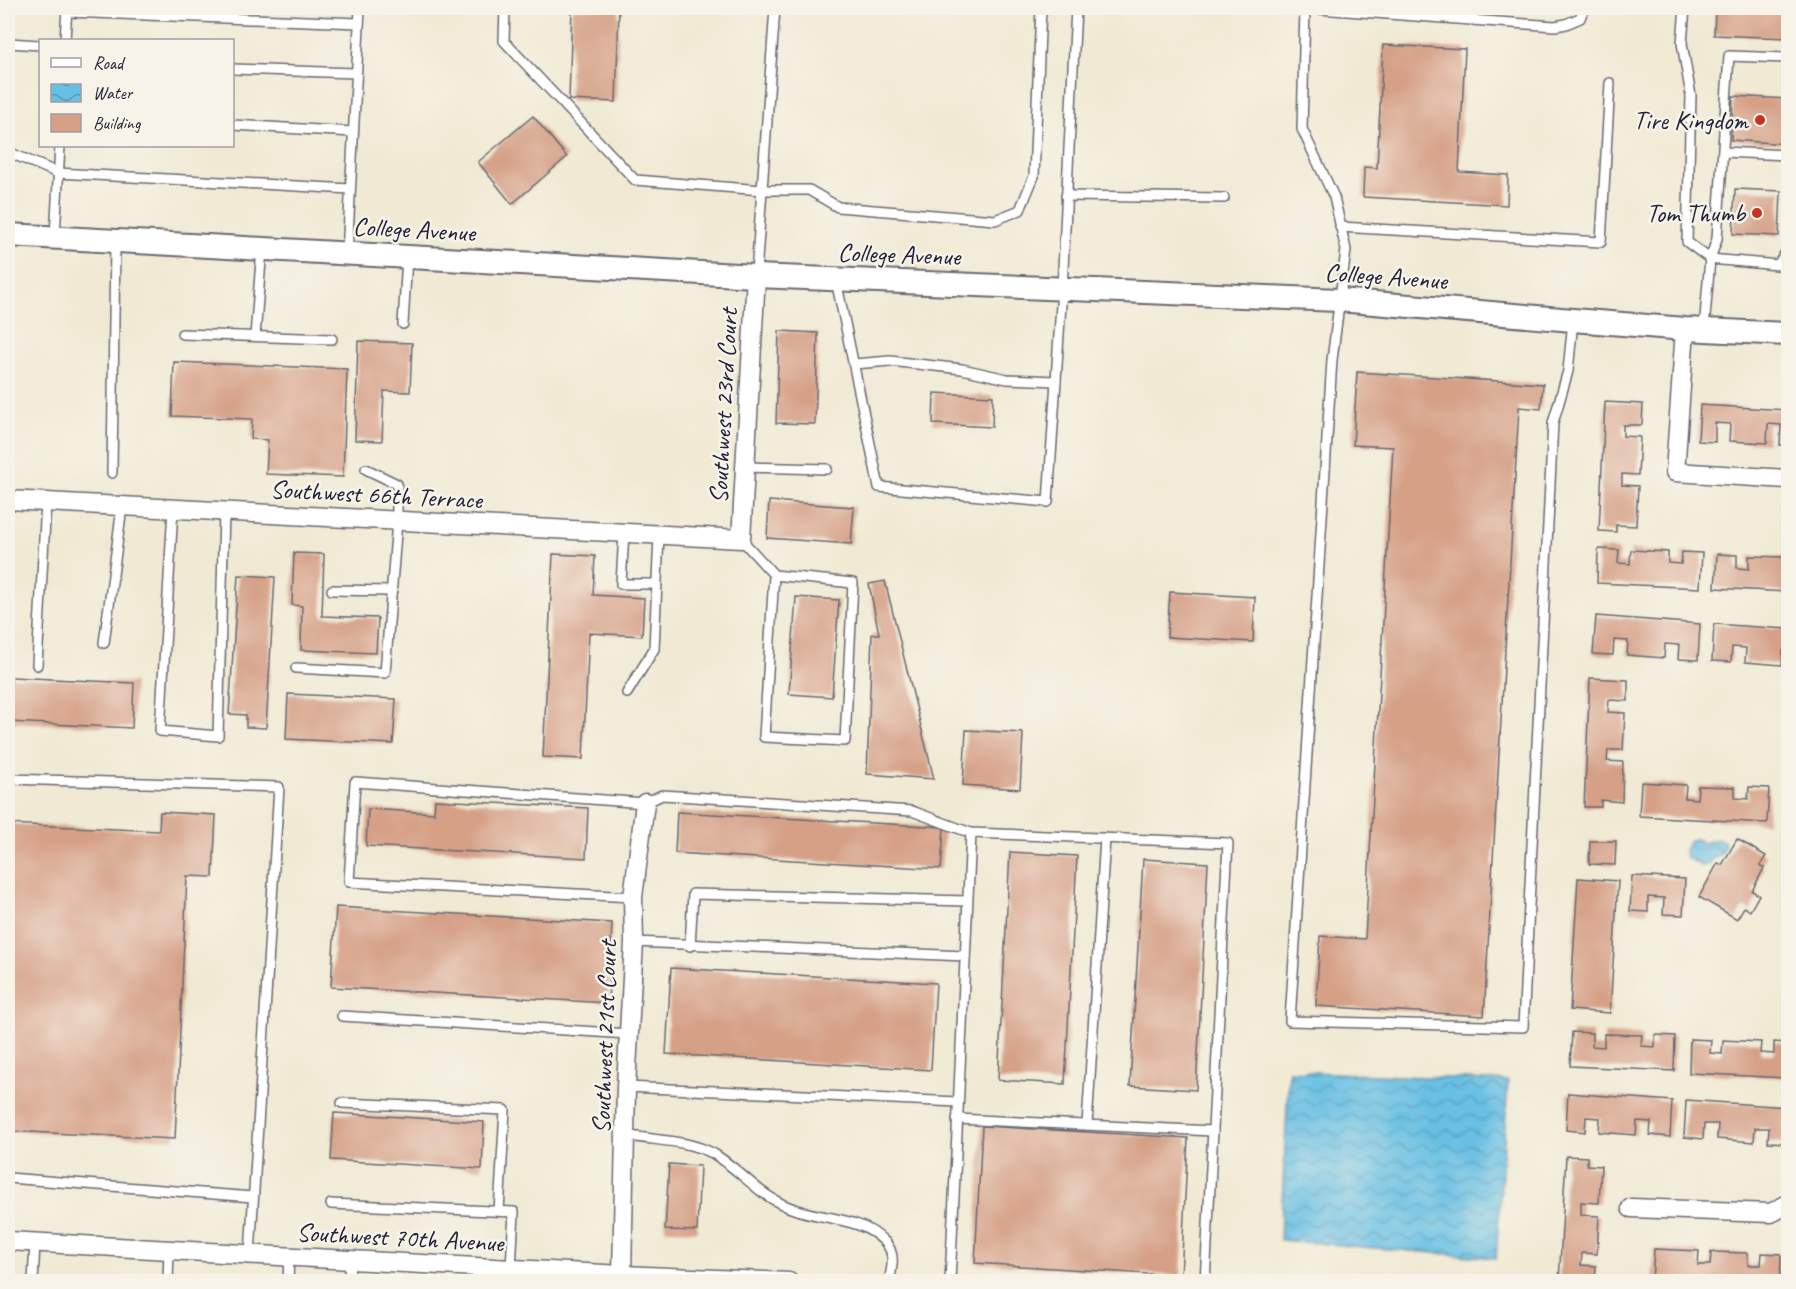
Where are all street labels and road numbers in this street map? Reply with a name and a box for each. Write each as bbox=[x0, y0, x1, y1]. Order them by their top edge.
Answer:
street label: College Avenue bbox=[352, 210, 477, 249]
street label: College Avenue bbox=[837, 236, 962, 273]
street label: College Avenue bbox=[1324, 256, 1450, 297]
street label: Southwest 23rd Court bbox=[702, 305, 745, 505]
street label: Southwest 66th Terrace bbox=[269, 472, 484, 517]
street label: Southwest 21st Court bbox=[585, 937, 624, 1134]
street label: Southwest 70th Avenue bbox=[296, 1216, 506, 1259]

